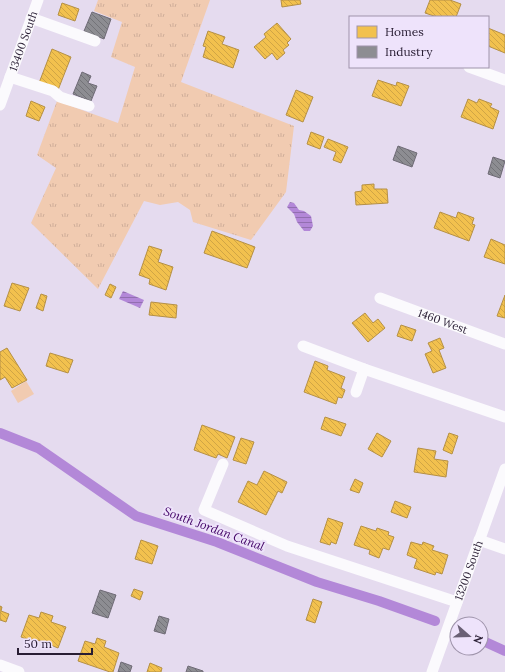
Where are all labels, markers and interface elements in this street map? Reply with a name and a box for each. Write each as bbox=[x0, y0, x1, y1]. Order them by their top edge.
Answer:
street label: 13400 South bbox=[6, 9, 41, 73]
legend bbox=[349, 16, 489, 68]
text: Homes bbox=[385, 24, 424, 39]
text: Industry bbox=[385, 44, 433, 59]
street label: 1460 West bbox=[416, 306, 470, 337]
water label: South Jordan Canal bbox=[162, 503, 267, 554]
street label: 13200 South bbox=[451, 538, 486, 602]
north arrow bbox=[449, 616, 489, 656]
scale bar bbox=[18, 630, 92, 656]
text: N bbox=[470, 633, 486, 646]
text: 50 m bbox=[24, 636, 52, 651]

